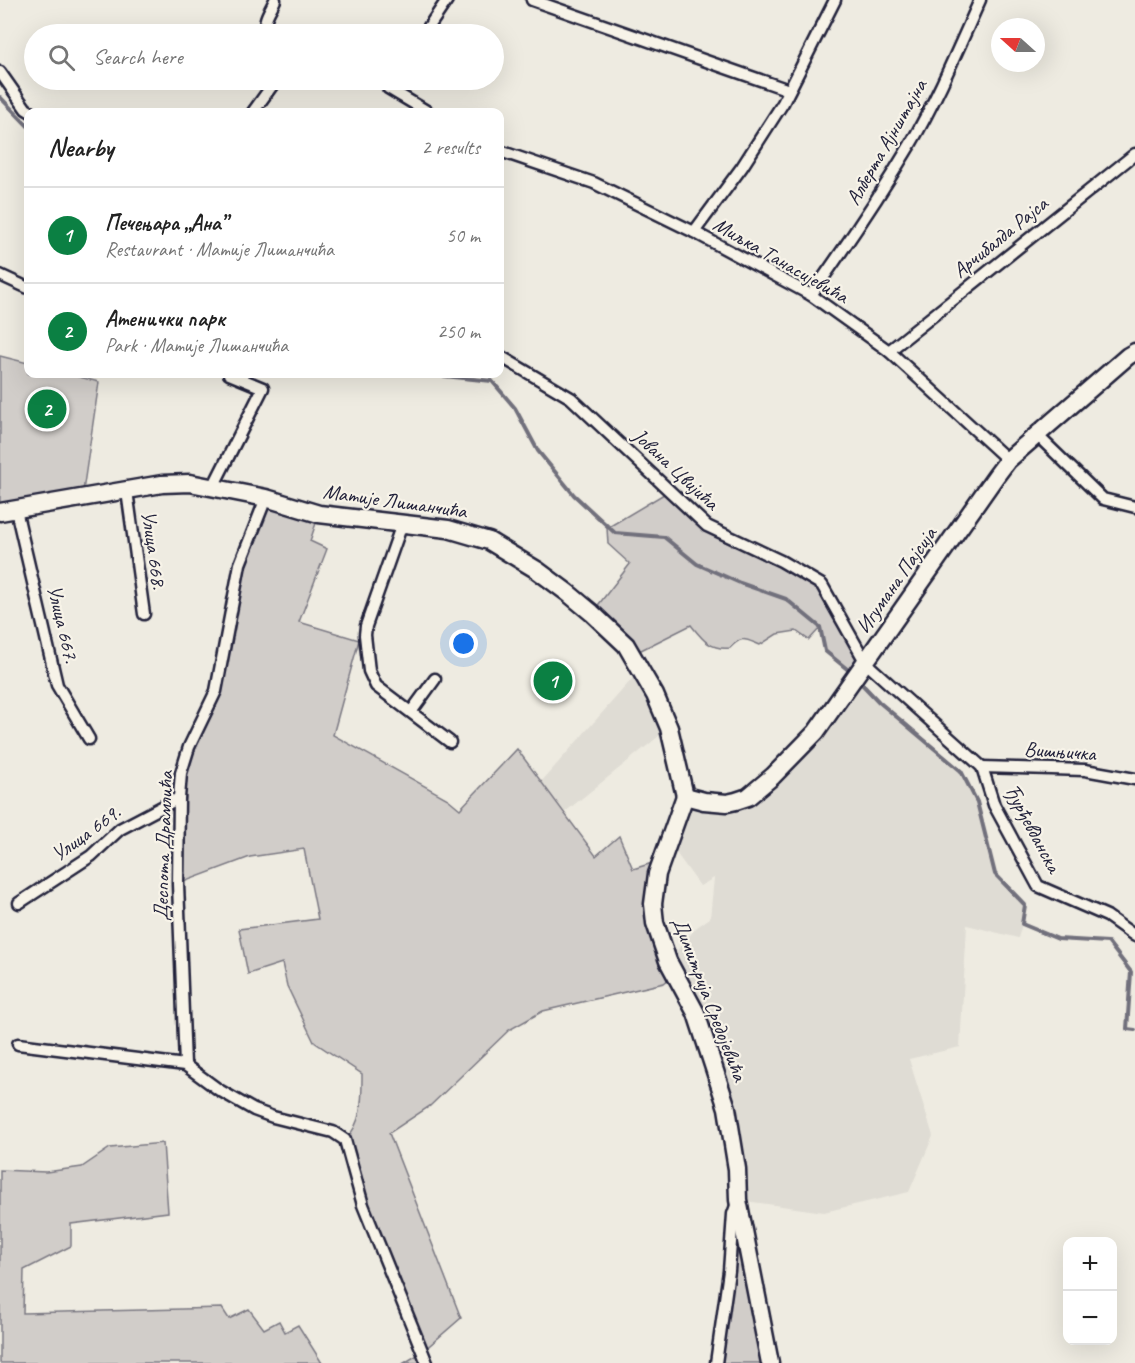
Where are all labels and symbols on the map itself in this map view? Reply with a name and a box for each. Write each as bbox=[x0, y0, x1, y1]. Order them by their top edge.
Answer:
north arrow bbox=[991, 18, 1045, 72]
street label: Алберта Ајнштајна bbox=[840, 73, 933, 209]
street label: Арчибалда Рајса bbox=[947, 189, 1054, 283]
street label: Миљка Танасијевића bbox=[709, 211, 855, 310]
pin: 2 bbox=[28, 386, 66, 432]
street label: Јована Цвијића bbox=[627, 422, 726, 517]
street label: Матије Лишанчића bbox=[322, 478, 470, 524]
street label: Улица 668. bbox=[136, 509, 172, 592]
street label: Игумана Пајсија bbox=[850, 520, 943, 638]
street label: Улица 667. bbox=[41, 583, 85, 666]
your location bbox=[449, 629, 478, 658]
pin: 1 bbox=[534, 658, 572, 704]
street label: Вишњичка bbox=[1023, 736, 1098, 767]
street label: Деспота Драмлића bbox=[147, 769, 179, 921]
street label: Ђурђевданска bbox=[998, 779, 1068, 879]
street label: Улица 669. bbox=[46, 799, 126, 867]
street label: Димитрија Средојевића bbox=[667, 913, 754, 1086]

